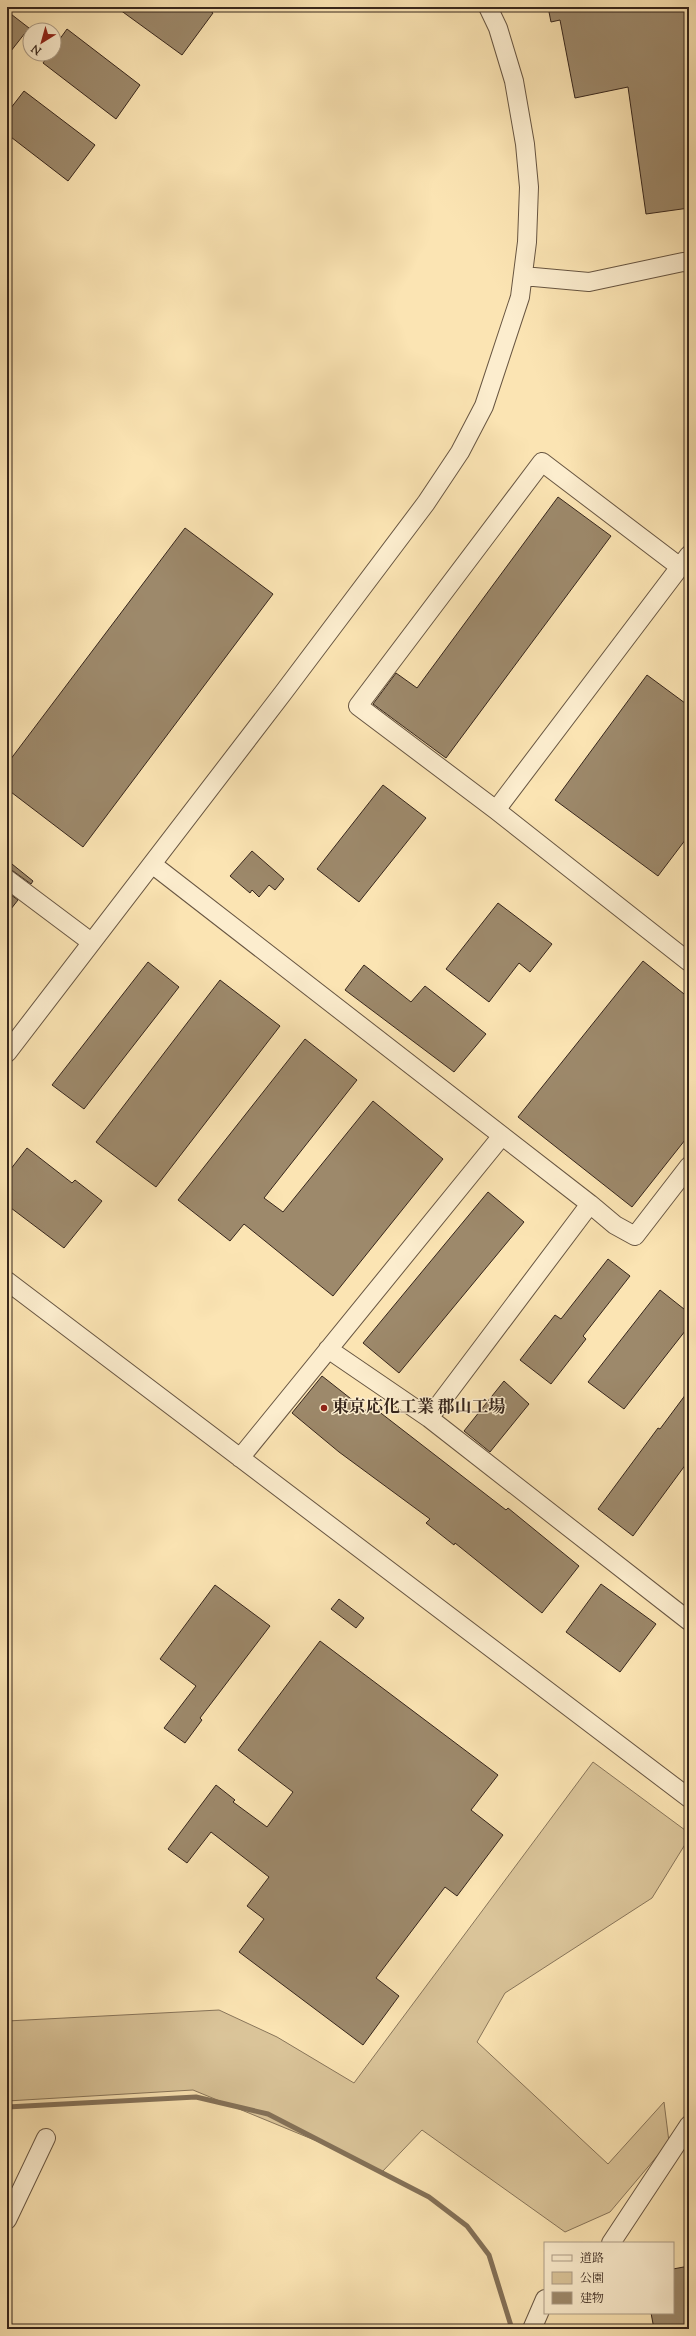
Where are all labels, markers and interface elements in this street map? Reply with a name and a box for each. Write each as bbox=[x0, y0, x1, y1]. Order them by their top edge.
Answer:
north arrow bbox=[22, 22, 62, 62]
text: N bbox=[28, 40, 46, 59]
place label: 東京応化工業 郡山工場 bbox=[332, 1396, 506, 1420]
marker: 東京応化工業 郡山工場 bbox=[319, 1403, 329, 1413]
legend bbox=[544, 2242, 674, 2314]
text: 道路 bbox=[580, 2250, 604, 2268]
text: 公園 bbox=[580, 2270, 604, 2288]
text: 建物 bbox=[580, 2290, 604, 2308]

